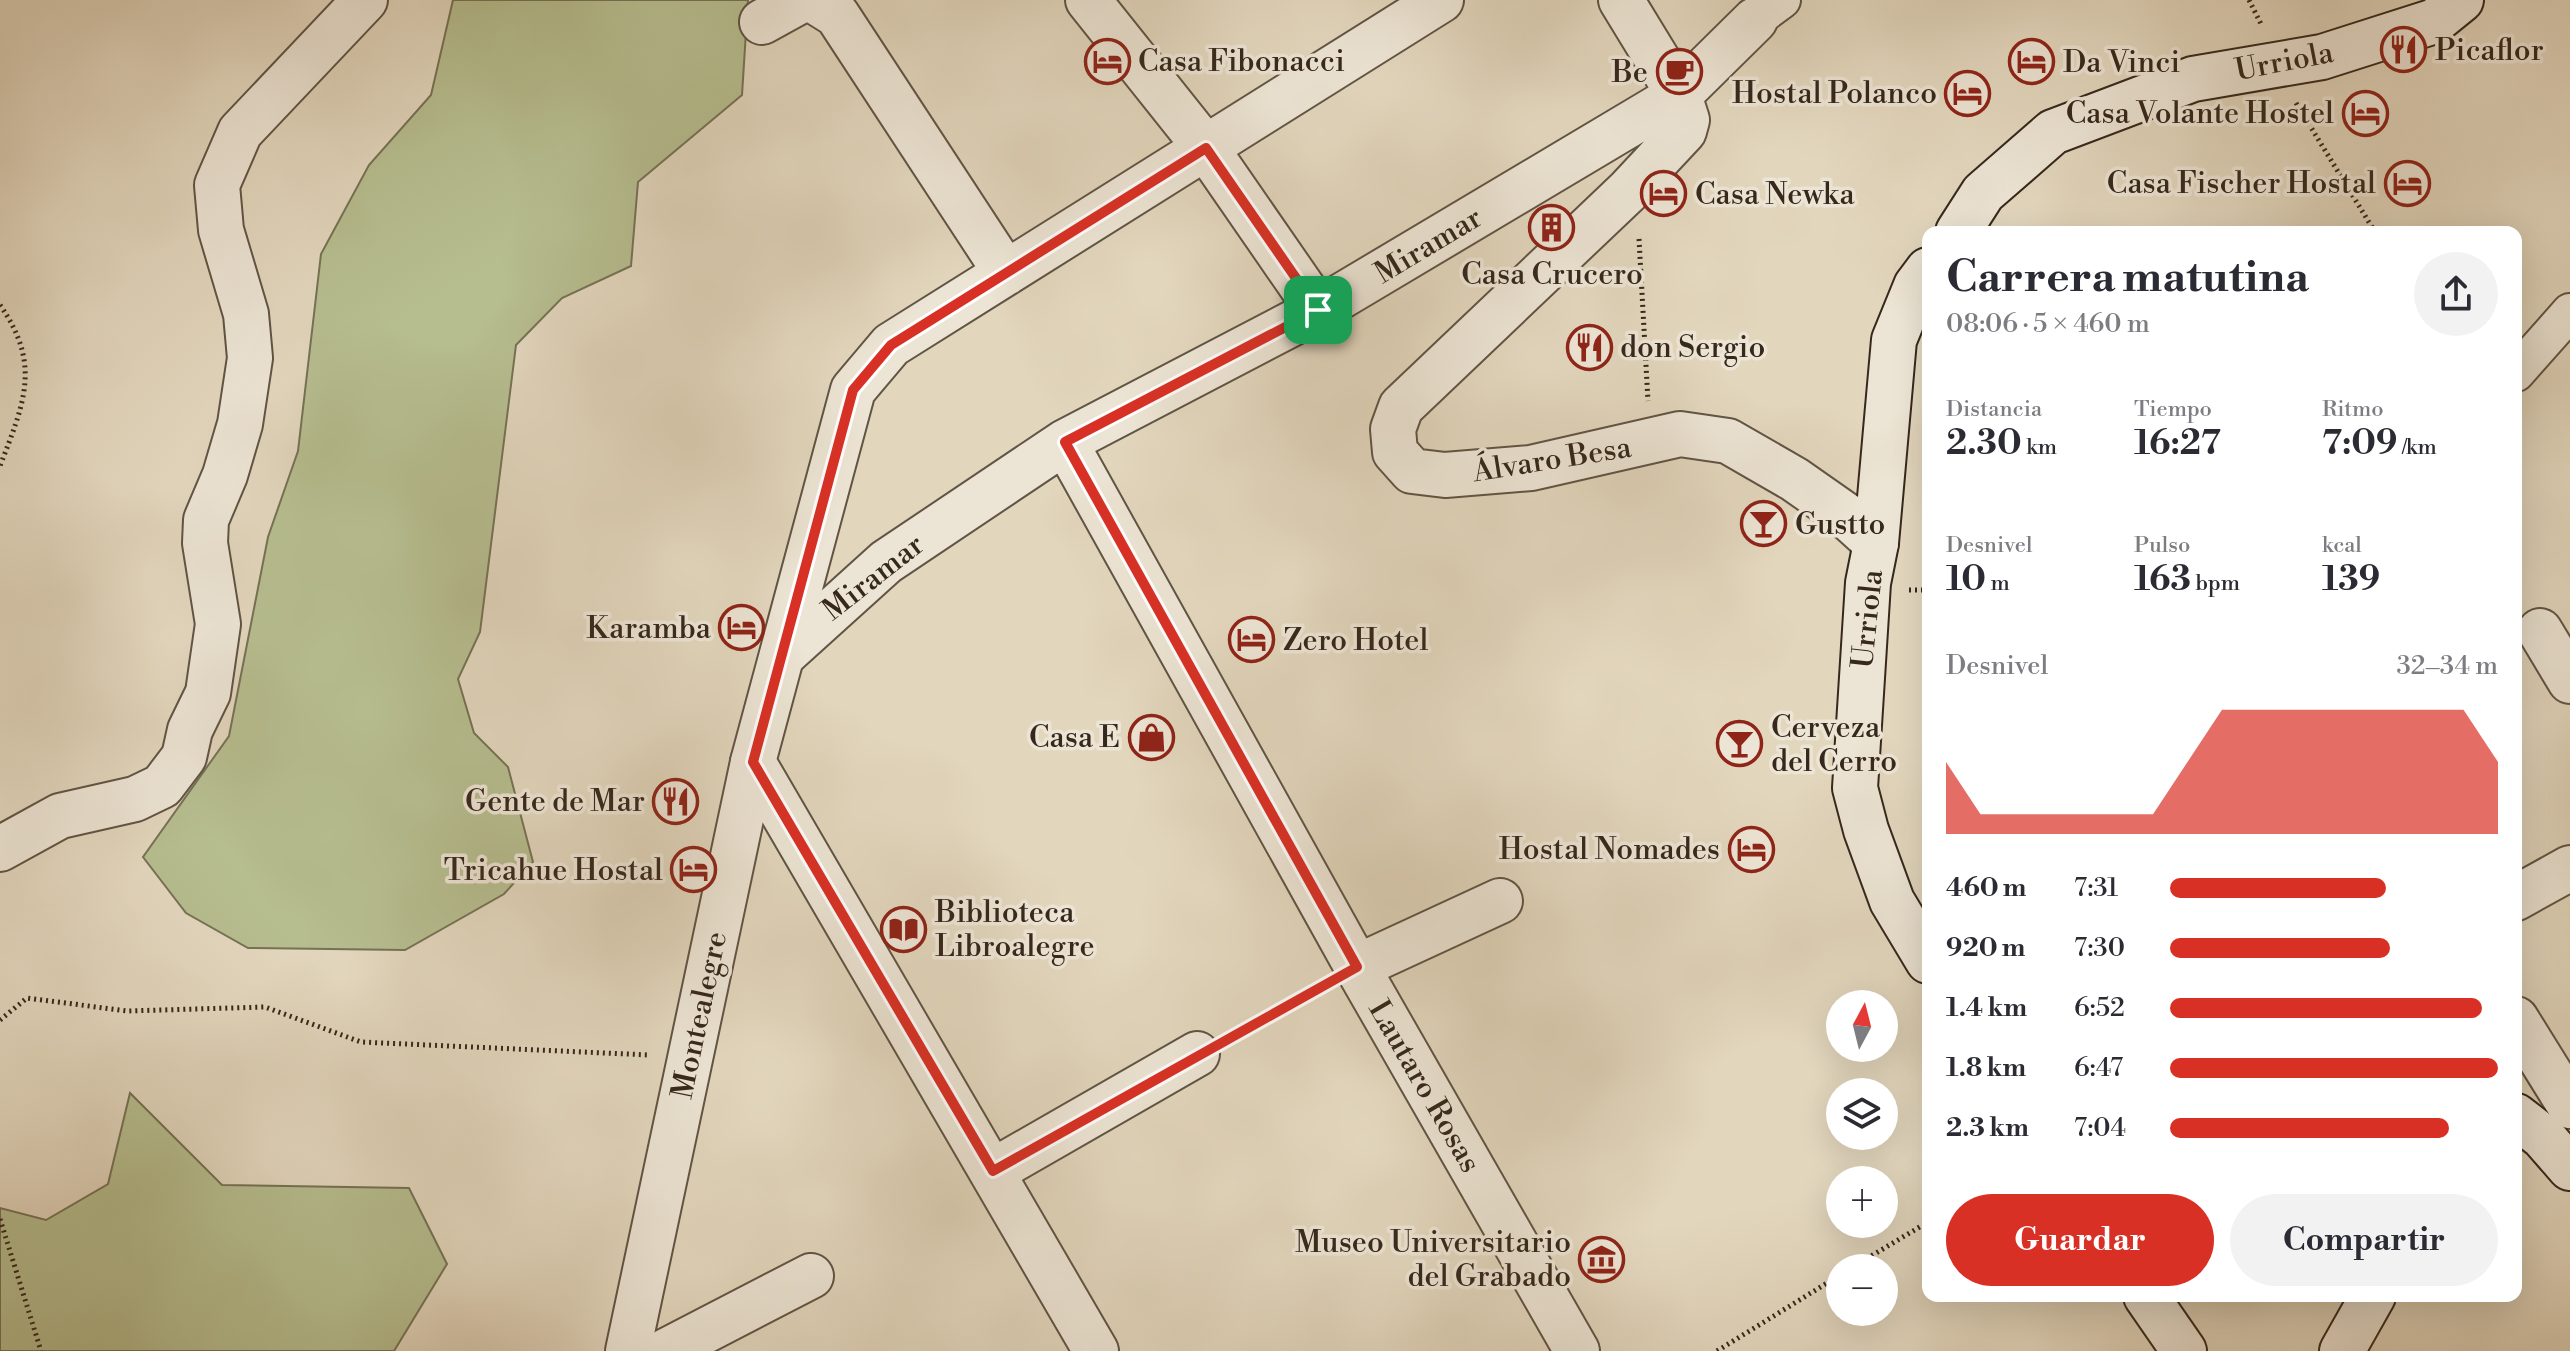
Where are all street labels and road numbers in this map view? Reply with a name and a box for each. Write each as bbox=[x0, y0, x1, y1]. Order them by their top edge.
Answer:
street label: Urriola bbox=[2232, 34, 2337, 90]
street label: Miramar bbox=[1368, 199, 1489, 293]
street label: Álvaro Besa bbox=[1469, 427, 1635, 491]
street label: Miramar bbox=[815, 526, 932, 629]
street label: Urriola bbox=[1844, 567, 1892, 671]
street label: Montealegre bbox=[664, 928, 736, 1102]
street label: Lautaro Rosas bbox=[1359, 993, 1489, 1180]

